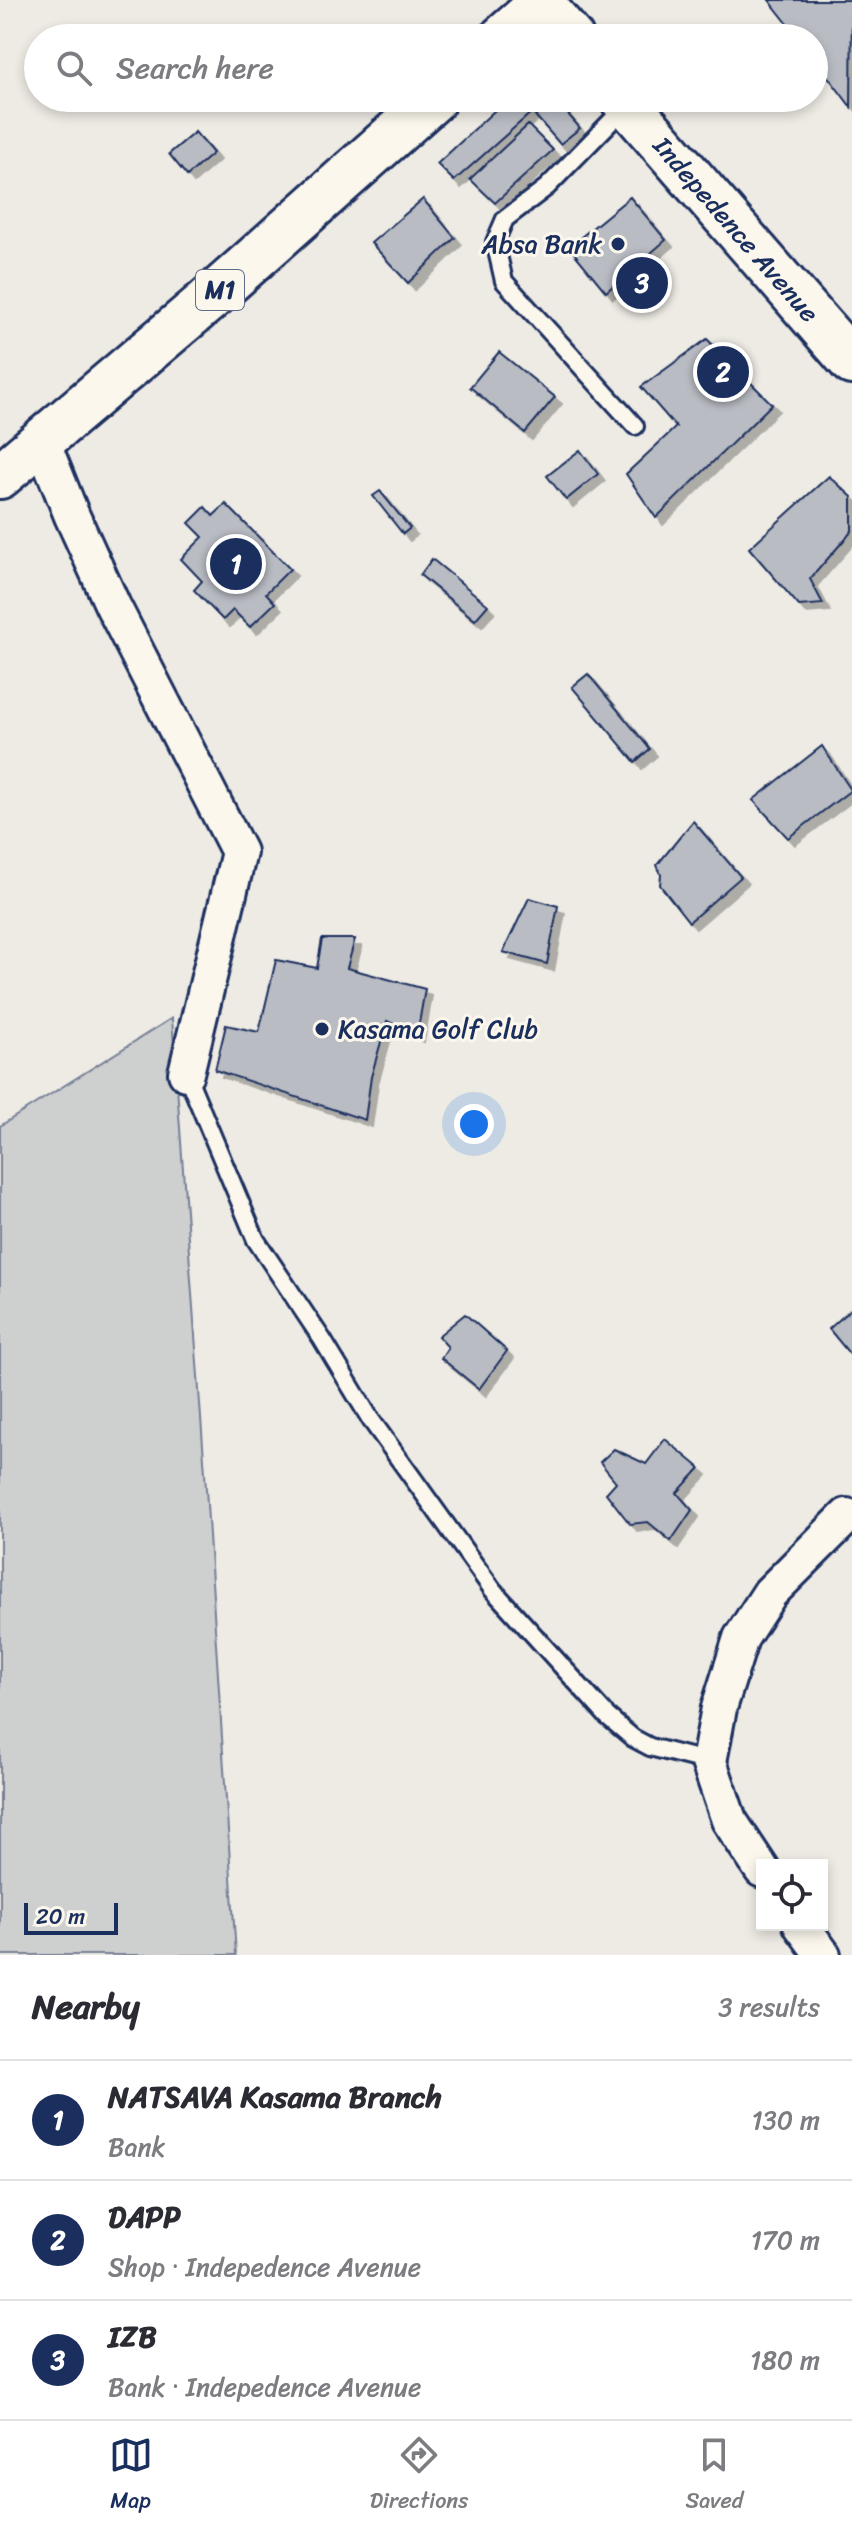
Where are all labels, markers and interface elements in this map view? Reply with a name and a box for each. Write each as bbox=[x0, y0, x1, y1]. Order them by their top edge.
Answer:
search box bbox=[24, 24, 828, 112]
text: Search here bbox=[116, 41, 274, 95]
icon: search bbox=[52, 46, 96, 90]
street label: Indepedence Avenue bbox=[641, 124, 831, 333]
place label: Absa Bank bbox=[481, 221, 602, 267]
marker: Absa Bank bbox=[609, 235, 627, 253]
pin: 3 bbox=[616, 253, 668, 313]
road number: M1 bbox=[196, 270, 244, 310]
pin: 2 bbox=[697, 342, 749, 402]
pin: 1 bbox=[210, 534, 262, 594]
place label: Kasama Golf Club bbox=[338, 1006, 538, 1052]
marker: Kasama Golf Club bbox=[313, 1020, 331, 1038]
your location bbox=[454, 1104, 494, 1144]
map controls bbox=[756, 1859, 828, 1931]
button: locate bbox=[756, 1859, 828, 1931]
text: 20 m bbox=[36, 1897, 85, 1936]
scale bar bbox=[24, 1899, 118, 1935]
text: Nearby bbox=[32, 1977, 140, 2037]
text: 3 results bbox=[718, 1984, 820, 2030]
text: NATSAVA Kasama Branch bbox=[108, 2070, 442, 2124]
text: 1 bbox=[52, 2097, 64, 2143]
text: 130 m bbox=[751, 2097, 820, 2143]
text: Bank bbox=[108, 2124, 165, 2170]
text: DAPP bbox=[108, 2190, 180, 2244]
text: 2 bbox=[50, 2217, 66, 2263]
text: 170 m bbox=[751, 2217, 820, 2263]
text: Shop · Indepedence Avenue bbox=[108, 2244, 421, 2290]
text: IZB bbox=[108, 2310, 157, 2364]
text: 3 bbox=[51, 2337, 65, 2383]
text: 180 m bbox=[750, 2337, 820, 2383]
text: Bank · Indepedence Avenue bbox=[108, 2364, 421, 2410]
tab: Map bbox=[109, 2433, 153, 2520]
tab: Directions bbox=[370, 2433, 468, 2520]
tab: Saved bbox=[685, 2433, 743, 2520]

